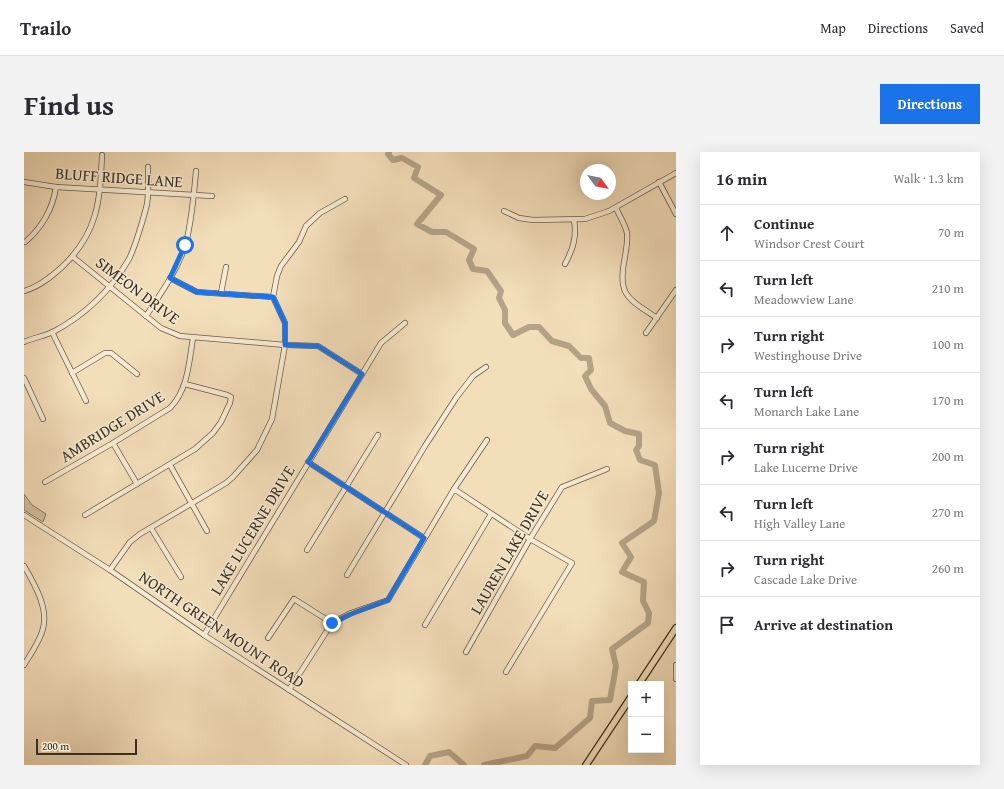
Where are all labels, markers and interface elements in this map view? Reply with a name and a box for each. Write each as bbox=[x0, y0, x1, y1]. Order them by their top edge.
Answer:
text: Trailo bbox=[20, 14, 71, 42]
text: Map bbox=[820, 18, 846, 38]
text: Directions bbox=[868, 18, 928, 38]
text: Saved bbox=[950, 18, 984, 38]
text: Find us bbox=[24, 84, 114, 125]
button: Directions bbox=[880, 84, 980, 124]
street label: BLUFF RIDGE LANE bbox=[55, 161, 183, 193]
north arrow bbox=[580, 164, 616, 200]
text: 16 min bbox=[716, 166, 767, 191]
text: Walk · 1.3 km bbox=[893, 169, 964, 188]
text: Continue bbox=[754, 213, 815, 234]
icon: ahead bbox=[716, 222, 738, 244]
text: 70 m bbox=[938, 223, 964, 242]
text: Windsor Crest Court bbox=[754, 234, 865, 253]
route start bbox=[176, 236, 194, 254]
street label: SIMEON DRIVE bbox=[91, 250, 185, 330]
text: Turn left bbox=[754, 269, 813, 290]
icon: left bbox=[716, 278, 738, 300]
text: 210 m bbox=[932, 279, 964, 298]
text: Meadowview Lane bbox=[754, 290, 854, 309]
text: Turn right bbox=[754, 325, 825, 346]
icon: right bbox=[716, 334, 738, 356]
text: 100 m bbox=[932, 335, 964, 354]
text: Westinghouse Drive bbox=[754, 346, 862, 365]
text: Turn left bbox=[754, 381, 813, 402]
street label: AMBRIDGE DRIVE bbox=[55, 384, 169, 468]
icon: left bbox=[716, 390, 738, 412]
text: 170 m bbox=[932, 391, 964, 410]
text: Monarch Lake Lane bbox=[754, 402, 859, 421]
text: Turn right bbox=[754, 437, 825, 458]
icon: right bbox=[716, 446, 738, 468]
text: 200 m bbox=[932, 447, 964, 466]
text: Lake Lucerne Drive bbox=[754, 458, 858, 477]
street label: LAKE LUCERNE DRIVE bbox=[204, 461, 300, 599]
street label: LAUREN LAKE DRIVE bbox=[464, 486, 554, 618]
text: Turn left bbox=[754, 493, 813, 514]
icon: left bbox=[716, 502, 738, 524]
text: 270 m bbox=[932, 503, 964, 522]
text: High Valley Lane bbox=[754, 514, 845, 533]
text: Turn right bbox=[754, 549, 825, 570]
icon: right bbox=[716, 558, 738, 580]
text: 260 m bbox=[932, 559, 964, 578]
street label: NORTH GREEN MOUNT ROAD bbox=[134, 564, 310, 694]
text: Cascade Lake Drive bbox=[754, 570, 857, 589]
route end bbox=[323, 614, 341, 632]
icon: arrive bbox=[716, 614, 738, 636]
text: Arrive at destination bbox=[754, 614, 893, 635]
map controls bbox=[628, 681, 664, 753]
button: + bbox=[628, 681, 664, 717]
button: − bbox=[628, 717, 664, 753]
scale bar bbox=[36, 737, 137, 756]
text: 200 m bbox=[42, 738, 69, 754]

